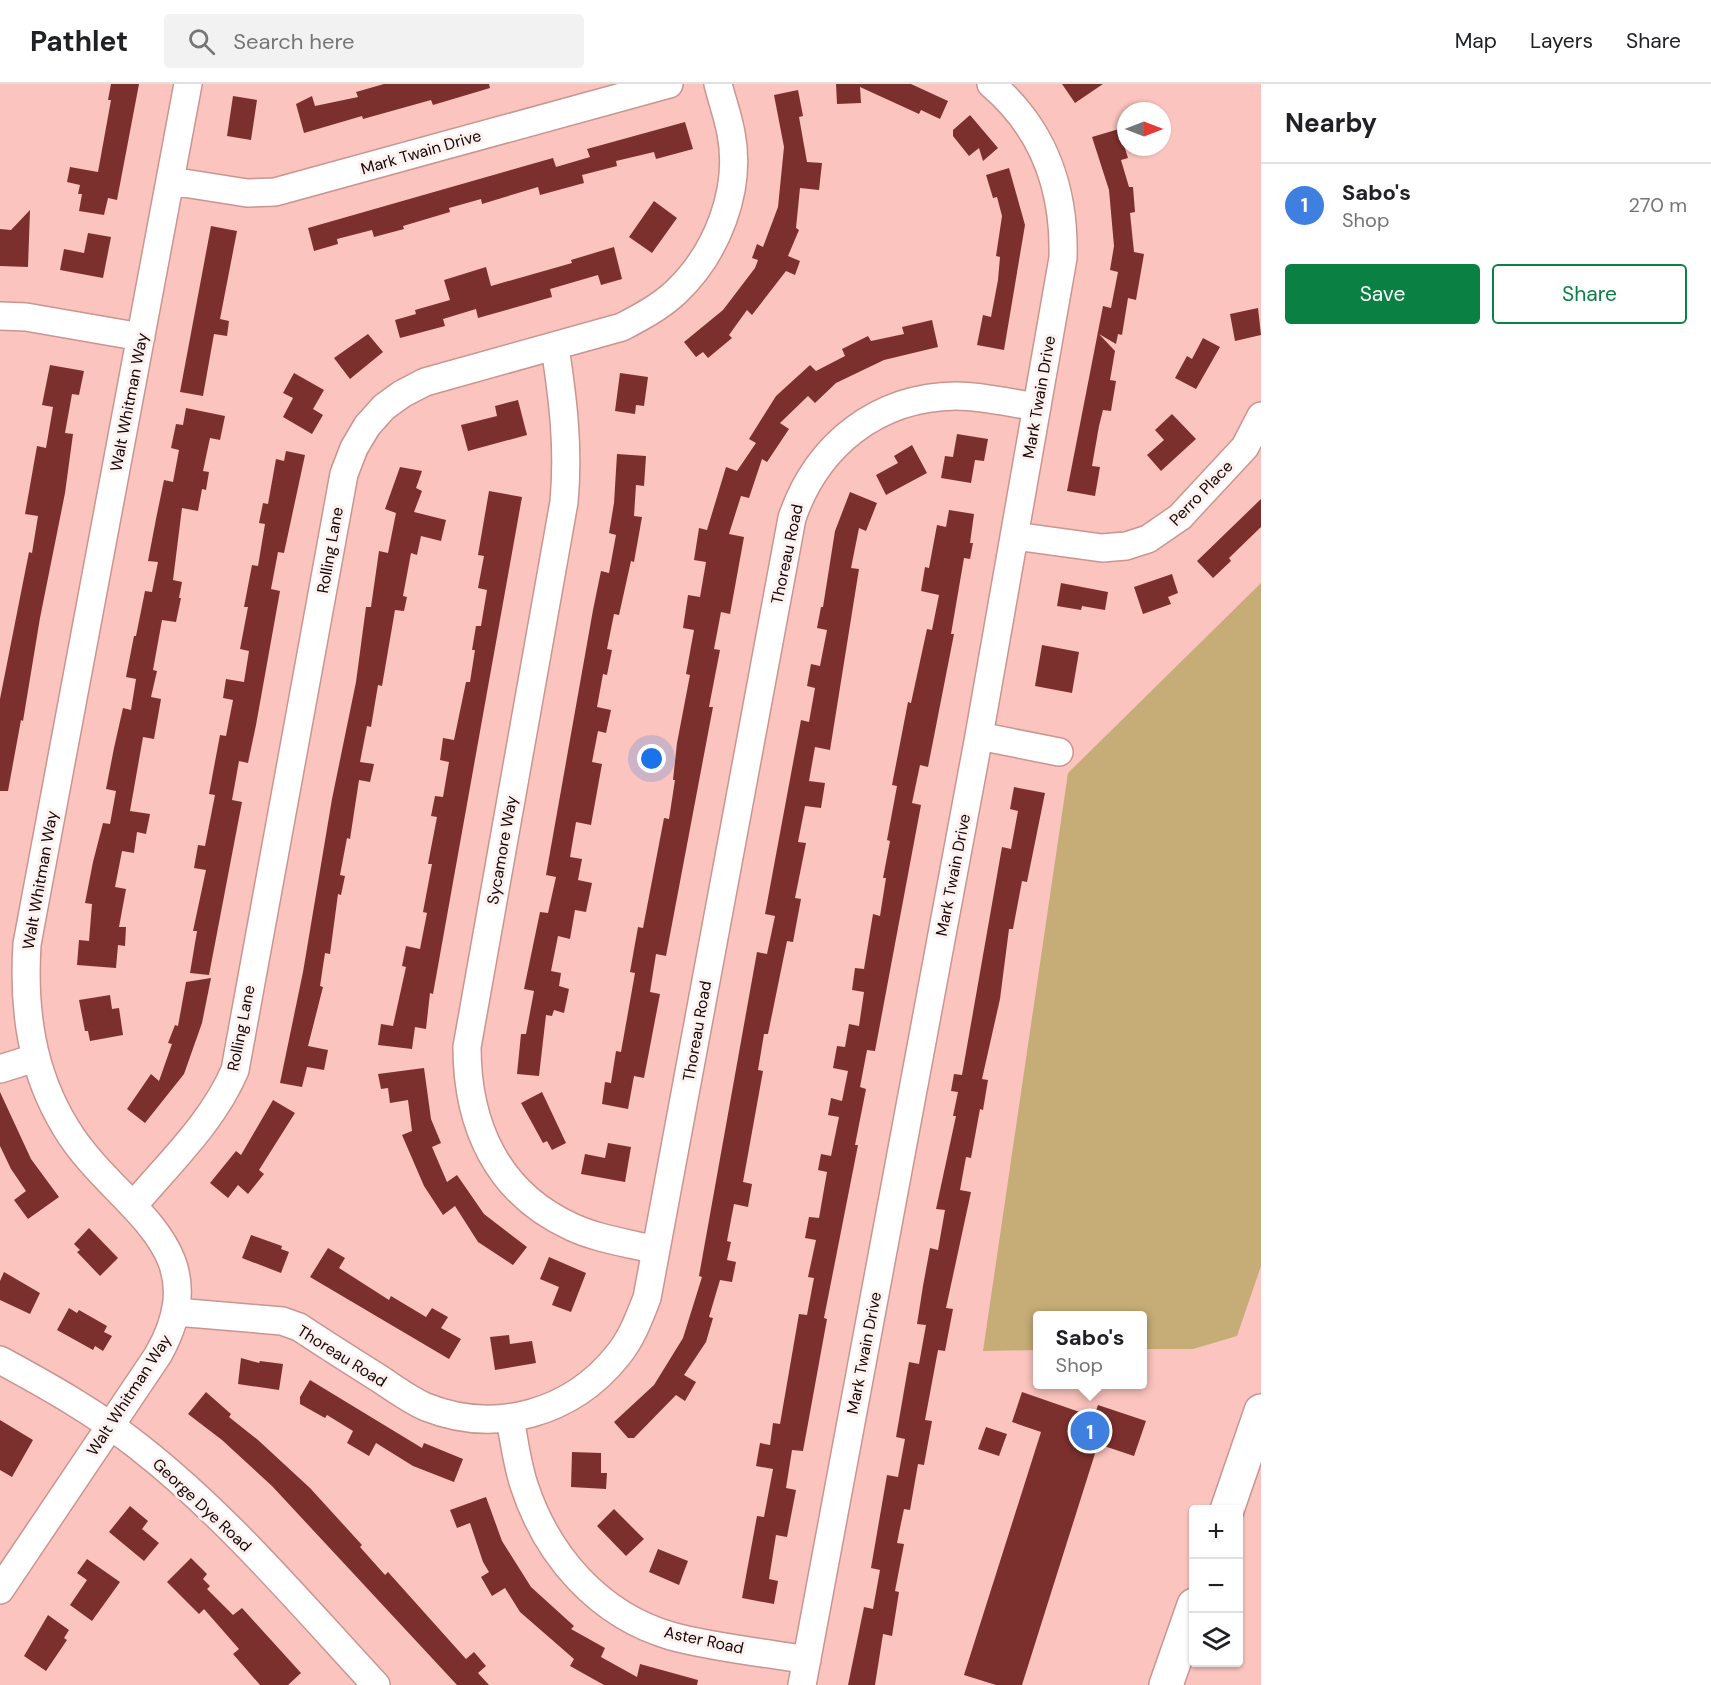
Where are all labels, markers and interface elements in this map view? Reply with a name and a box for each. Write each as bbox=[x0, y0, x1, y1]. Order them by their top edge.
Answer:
search box bbox=[164, 14, 584, 68]
text: Pathlet bbox=[30, 23, 128, 60]
icon: search bbox=[185, 25, 218, 58]
text: Search here bbox=[233, 27, 355, 56]
text: Map bbox=[1455, 27, 1497, 55]
text: Layers bbox=[1530, 27, 1593, 55]
text: Share bbox=[1626, 27, 1681, 55]
north arrow bbox=[1117, 102, 1171, 156]
text: Nearby bbox=[1285, 106, 1377, 140]
street label: Mark Twain Drive bbox=[358, 125, 484, 179]
text: Sabo's bbox=[1342, 178, 1411, 207]
text: 1 bbox=[1301, 192, 1308, 218]
text: 270 m bbox=[1629, 192, 1687, 218]
text: Shop bbox=[1342, 207, 1389, 233]
button: Save bbox=[1285, 264, 1480, 324]
button: Share bbox=[1492, 264, 1687, 324]
street label: Walt Whitman Way bbox=[105, 331, 153, 473]
street label: Mark Twain Drive bbox=[1018, 334, 1060, 460]
street label: Perro Place bbox=[1165, 456, 1237, 530]
street label: Thoreau Road bbox=[766, 502, 808, 606]
street label: Rolling Lane bbox=[312, 505, 348, 595]
your location bbox=[637, 744, 666, 773]
street label: Sycamore Way bbox=[482, 794, 522, 906]
street label: Walt Whitman Way bbox=[17, 809, 63, 951]
street label: Mark Twain Drive bbox=[931, 812, 975, 938]
street label: Thoreau Road bbox=[678, 979, 716, 1083]
street label: Rolling Lane bbox=[222, 983, 260, 1073]
street label: Mark Twain Drive bbox=[842, 1290, 886, 1416]
popup bbox=[1033, 1311, 1147, 1389]
street label: Thoreau Road bbox=[293, 1320, 391, 1392]
text: Sabo's bbox=[1056, 1323, 1124, 1352]
street label: Walt Whitman Way bbox=[82, 1330, 176, 1460]
text: Shop bbox=[1056, 1352, 1103, 1378]
pin: 1 bbox=[1070, 1408, 1110, 1454]
street label: George Dye Road bbox=[148, 1454, 256, 1556]
map controls bbox=[1189, 1505, 1243, 1667]
button: + bbox=[1189, 1505, 1243, 1559]
button: − bbox=[1189, 1559, 1243, 1613]
button: layers bbox=[1189, 1613, 1243, 1667]
street label: Aster Road bbox=[662, 1621, 746, 1659]

